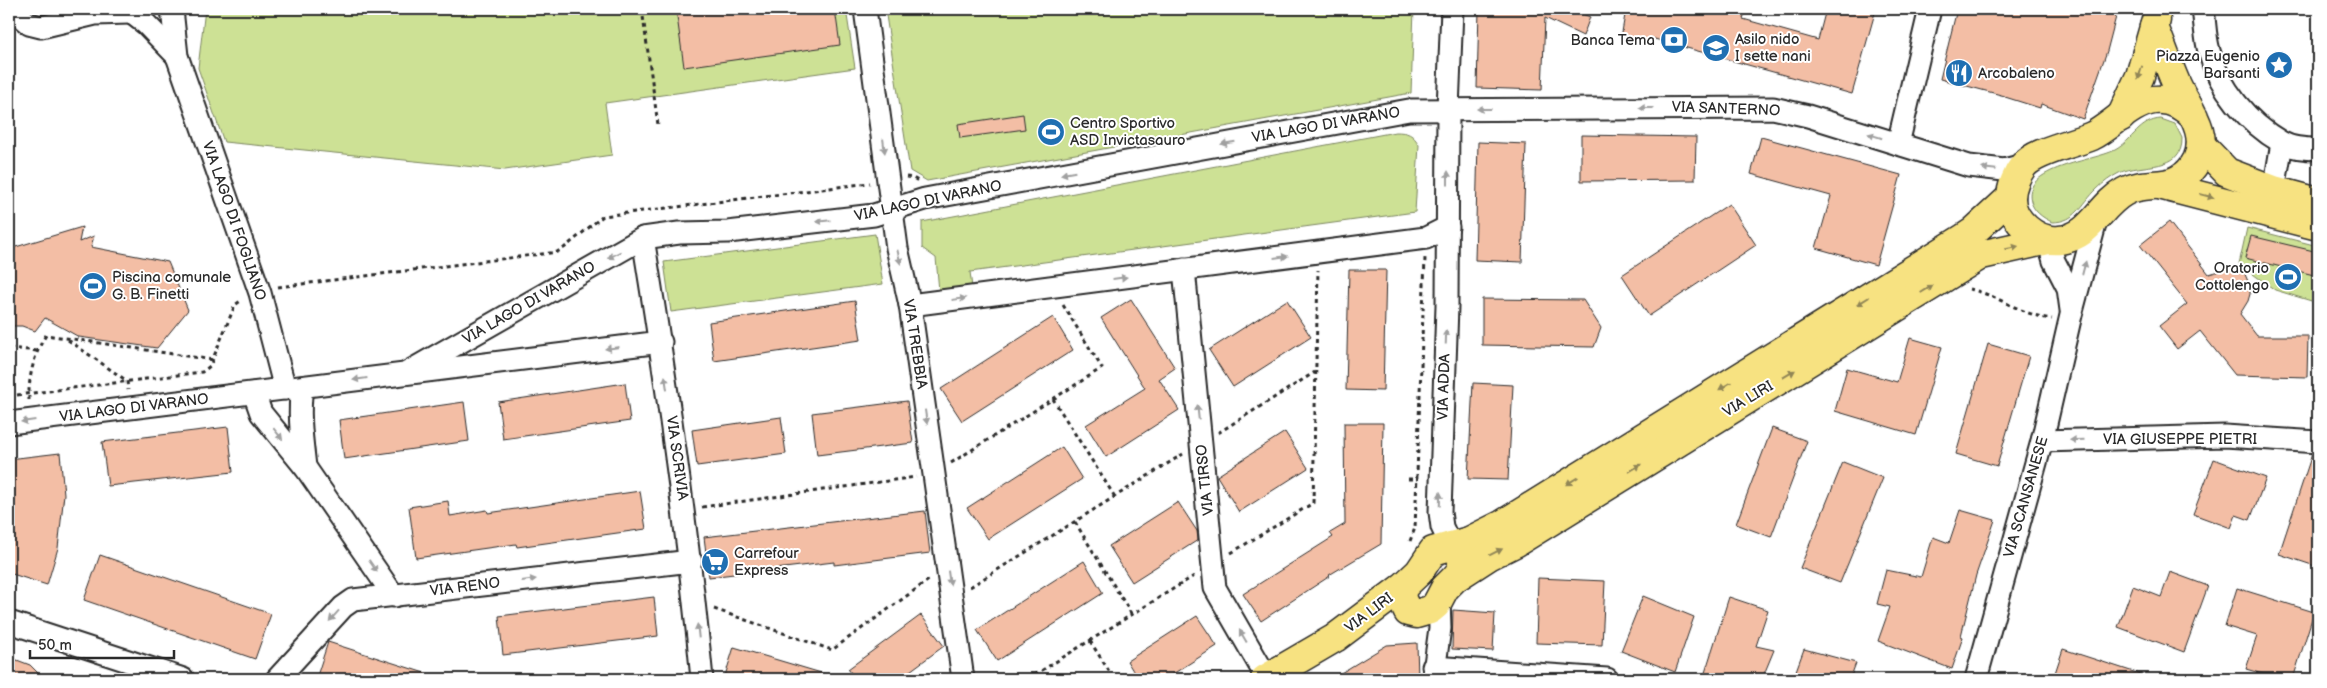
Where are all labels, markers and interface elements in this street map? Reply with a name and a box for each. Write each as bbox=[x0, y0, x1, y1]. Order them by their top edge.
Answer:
bank icon: Banca Tema bbox=[1659, 25, 1689, 55]
place label: Asilo nido I sette nani bbox=[1735, 30, 1811, 66]
place label: Banca Tema bbox=[1570, 31, 1655, 50]
school or university icon: Asilo nido I sette nani bbox=[1701, 33, 1731, 63]
place label: Piazza Eugenio Barsanti bbox=[2156, 47, 2260, 83]
place icon: Piazza Eugenio Barsanti bbox=[2264, 50, 2294, 80]
restaurant icon: Arcobaleno bbox=[1944, 58, 1974, 88]
place label: Arcobaleno bbox=[1978, 64, 2055, 83]
one-way arrow bbox=[2136, 66, 2144, 81]
street label: VIA SANTERNO bbox=[1671, 98, 1781, 120]
street label: VIA LAGO DI VARANO bbox=[1250, 103, 1402, 147]
one-way arrow bbox=[1638, 104, 1654, 112]
one-way arrow bbox=[1475, 105, 1491, 113]
place label: Centro Sportivo ASD Invictasauro bbox=[1070, 114, 1186, 150]
sports icon: Centro Sportivo ASD Invictasauro bbox=[1036, 117, 1066, 147]
one-way arrow bbox=[1867, 132, 1882, 140]
street label: VIA LAGO DI FOGLIANO bbox=[198, 139, 270, 303]
one-way arrow bbox=[880, 139, 888, 155]
one-way arrow bbox=[1219, 140, 1235, 148]
one-way arrow bbox=[1981, 165, 1997, 173]
one-way arrow bbox=[1059, 169, 1075, 177]
one-way arrow bbox=[1444, 170, 1452, 186]
street label: VIA LAGO DI VARANO bbox=[853, 176, 1003, 226]
one-way arrow bbox=[2199, 192, 2214, 200]
one-way arrow bbox=[815, 217, 831, 225]
one-way arrow bbox=[2004, 244, 2019, 252]
one-way arrow bbox=[895, 249, 903, 265]
one-way arrow bbox=[607, 251, 621, 259]
one-way arrow bbox=[1273, 253, 1289, 261]
street label: VIA LAGO DI VARANO bbox=[459, 257, 599, 349]
place label: Oratorio Cottolengo bbox=[2195, 259, 2269, 295]
one-way arrow bbox=[2080, 260, 2088, 275]
sports icon: Oratorio Cottolengo bbox=[2273, 262, 2303, 292]
place label: Piscina comunale G. B. Finetti bbox=[112, 268, 231, 304]
sports icon: Piscina comunale G. B. Finetti bbox=[78, 271, 108, 301]
one-way arrow bbox=[1112, 274, 1128, 282]
one-way arrow bbox=[1920, 284, 1934, 293]
one-way arrow bbox=[951, 295, 967, 303]
one-way arrow bbox=[1856, 296, 1869, 305]
street label: VIA TREBBIA bbox=[899, 298, 932, 391]
one-way arrow bbox=[1442, 329, 1450, 345]
one-way arrow bbox=[604, 344, 620, 352]
street label: VIA ADDA bbox=[1433, 352, 1455, 421]
one-way arrow bbox=[1782, 370, 1795, 379]
one-way arrow bbox=[662, 374, 670, 390]
one-way arrow bbox=[352, 375, 368, 383]
street label: VIA LIRI bbox=[1719, 376, 1777, 421]
one-way arrow bbox=[1718, 382, 1731, 391]
street label: VIA LAGO DI VARANO bbox=[58, 389, 210, 427]
one-way arrow bbox=[1194, 403, 1202, 419]
one-way arrow bbox=[922, 409, 930, 425]
street label: VIA SCRIVIA bbox=[662, 415, 692, 502]
one-way arrow bbox=[20, 417, 36, 425]
one-way arrow bbox=[273, 427, 284, 440]
street label: VIA GIUSEPPE PIETRI bbox=[2103, 430, 2257, 449]
street label: VIA SCANSANESE bbox=[2000, 434, 2052, 560]
one-way arrow bbox=[2069, 436, 2085, 444]
street label: VIA TIRSO bbox=[1192, 443, 1218, 517]
one-way arrow bbox=[1629, 464, 1642, 473]
one-way arrow bbox=[1565, 477, 1578, 486]
one-way arrow bbox=[1436, 491, 1444, 507]
place label: Carrefour Express bbox=[734, 544, 799, 580]
supermarket icon: Carrefour Express bbox=[700, 547, 730, 577]
one-way arrow bbox=[1489, 548, 1503, 556]
one-way arrow bbox=[368, 559, 378, 573]
one-way arrow bbox=[945, 570, 953, 586]
street label: VIA RENO bbox=[429, 573, 501, 601]
one-way arrow bbox=[522, 576, 538, 584]
street label: VIA LIRI bbox=[1341, 588, 1397, 637]
one-way arrow bbox=[328, 610, 340, 622]
one-way arrow bbox=[693, 622, 701, 638]
scale bar bbox=[30, 628, 174, 660]
one-way arrow bbox=[1238, 629, 1247, 643]
text: 50 m bbox=[38, 636, 72, 655]

